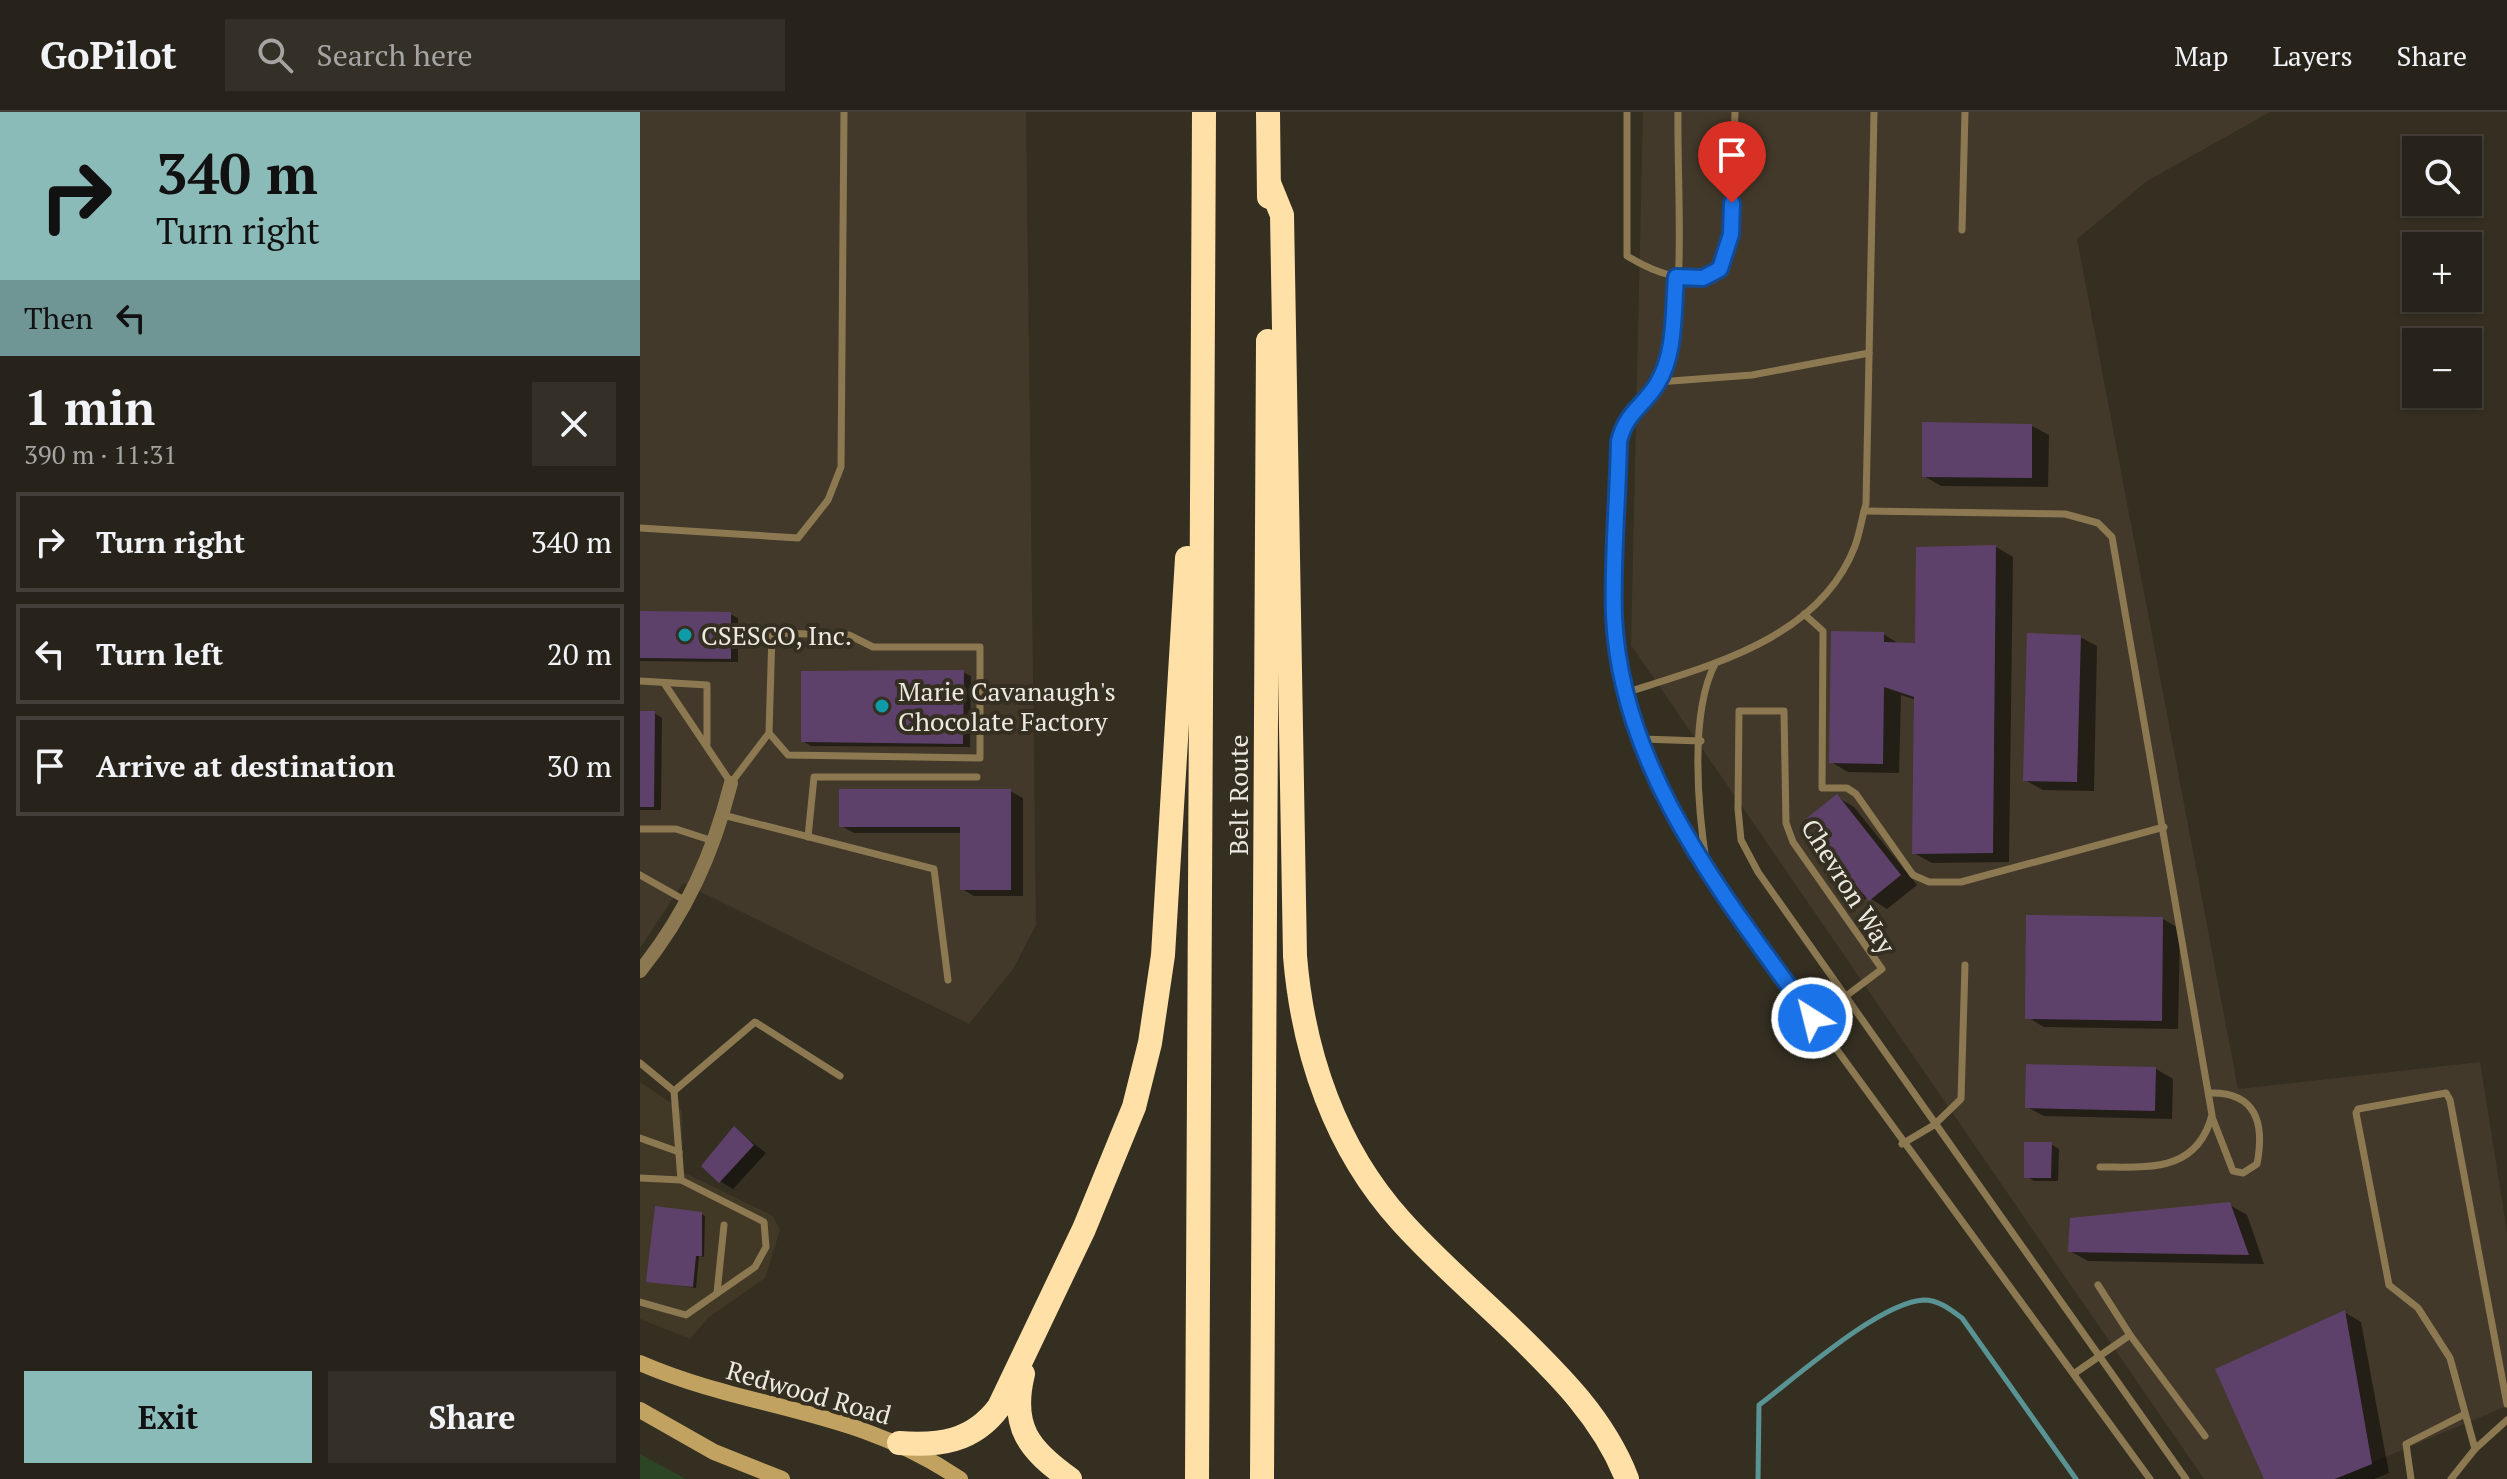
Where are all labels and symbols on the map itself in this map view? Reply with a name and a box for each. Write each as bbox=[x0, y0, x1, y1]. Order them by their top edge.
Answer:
pin bbox=[1698, 121, 1766, 203]
place label: CSESCO, Inc. bbox=[701, 618, 852, 652]
marker: CSESCO, Inc. bbox=[676, 626, 694, 644]
place label: Marie Cavanaugh's Chocolate Factory bbox=[898, 674, 1116, 738]
marker: Marie Cavanaugh's Chocolate Factory bbox=[873, 697, 891, 715]
street label: Belt Route bbox=[1221, 735, 1255, 855]
street label: Chevron Way bbox=[1794, 812, 1904, 961]
position arrow bbox=[1770, 976, 1854, 1060]
street label: Redwood Road bbox=[723, 1352, 895, 1432]

